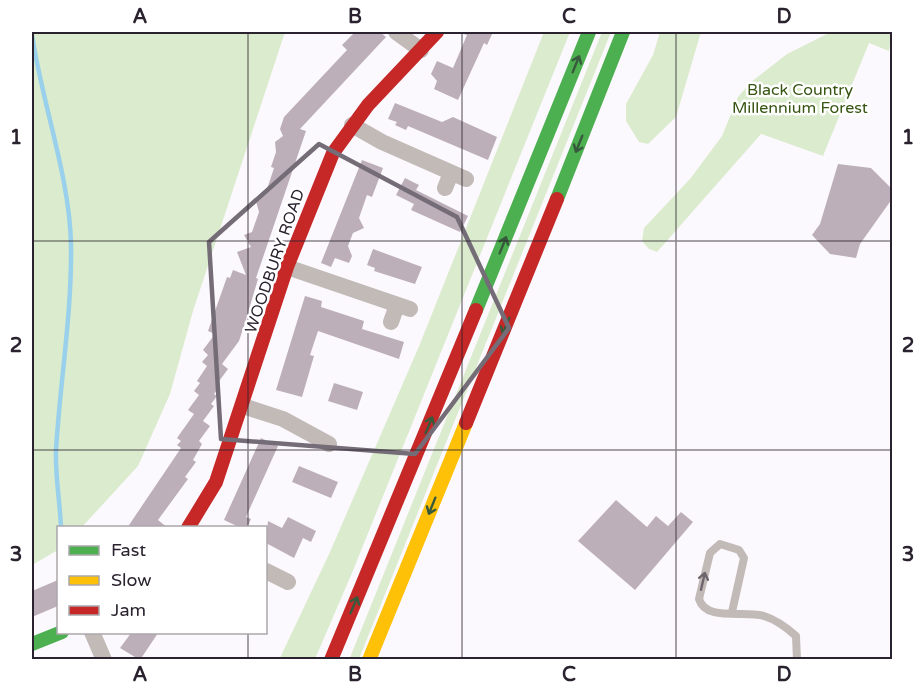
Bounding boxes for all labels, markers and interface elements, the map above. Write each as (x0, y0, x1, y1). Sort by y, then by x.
text: A (133, 5, 148, 29)
text: B (348, 5, 362, 29)
text: C (562, 5, 576, 29)
text: D (776, 5, 792, 29)
one-way arrow (571, 56, 582, 74)
park label: Black Country Millennium Forest (732, 80, 868, 118)
text: 1 (10, 126, 22, 150)
text: 1 (902, 126, 914, 150)
one-way arrow (572, 135, 583, 153)
street label: WOODBURY ROAD (241, 186, 309, 336)
one-way arrow (498, 237, 509, 255)
one-way arrow (500, 316, 511, 334)
text: 2 (10, 334, 22, 358)
text: 2 (902, 334, 914, 358)
one-way arrow (424, 417, 435, 435)
one-way arrow (426, 496, 437, 515)
legend (57, 526, 267, 634)
text: Fast (111, 539, 146, 561)
text: 3 (10, 543, 22, 567)
text: 3 (902, 543, 914, 567)
text: Slow (111, 569, 152, 591)
one-way arrow (698, 572, 709, 592)
one-way arrow (349, 597, 360, 615)
text: Jam (111, 599, 146, 621)
text: A (133, 663, 148, 687)
text: B (348, 663, 362, 687)
text: C (562, 663, 576, 687)
text: D (776, 663, 792, 687)

